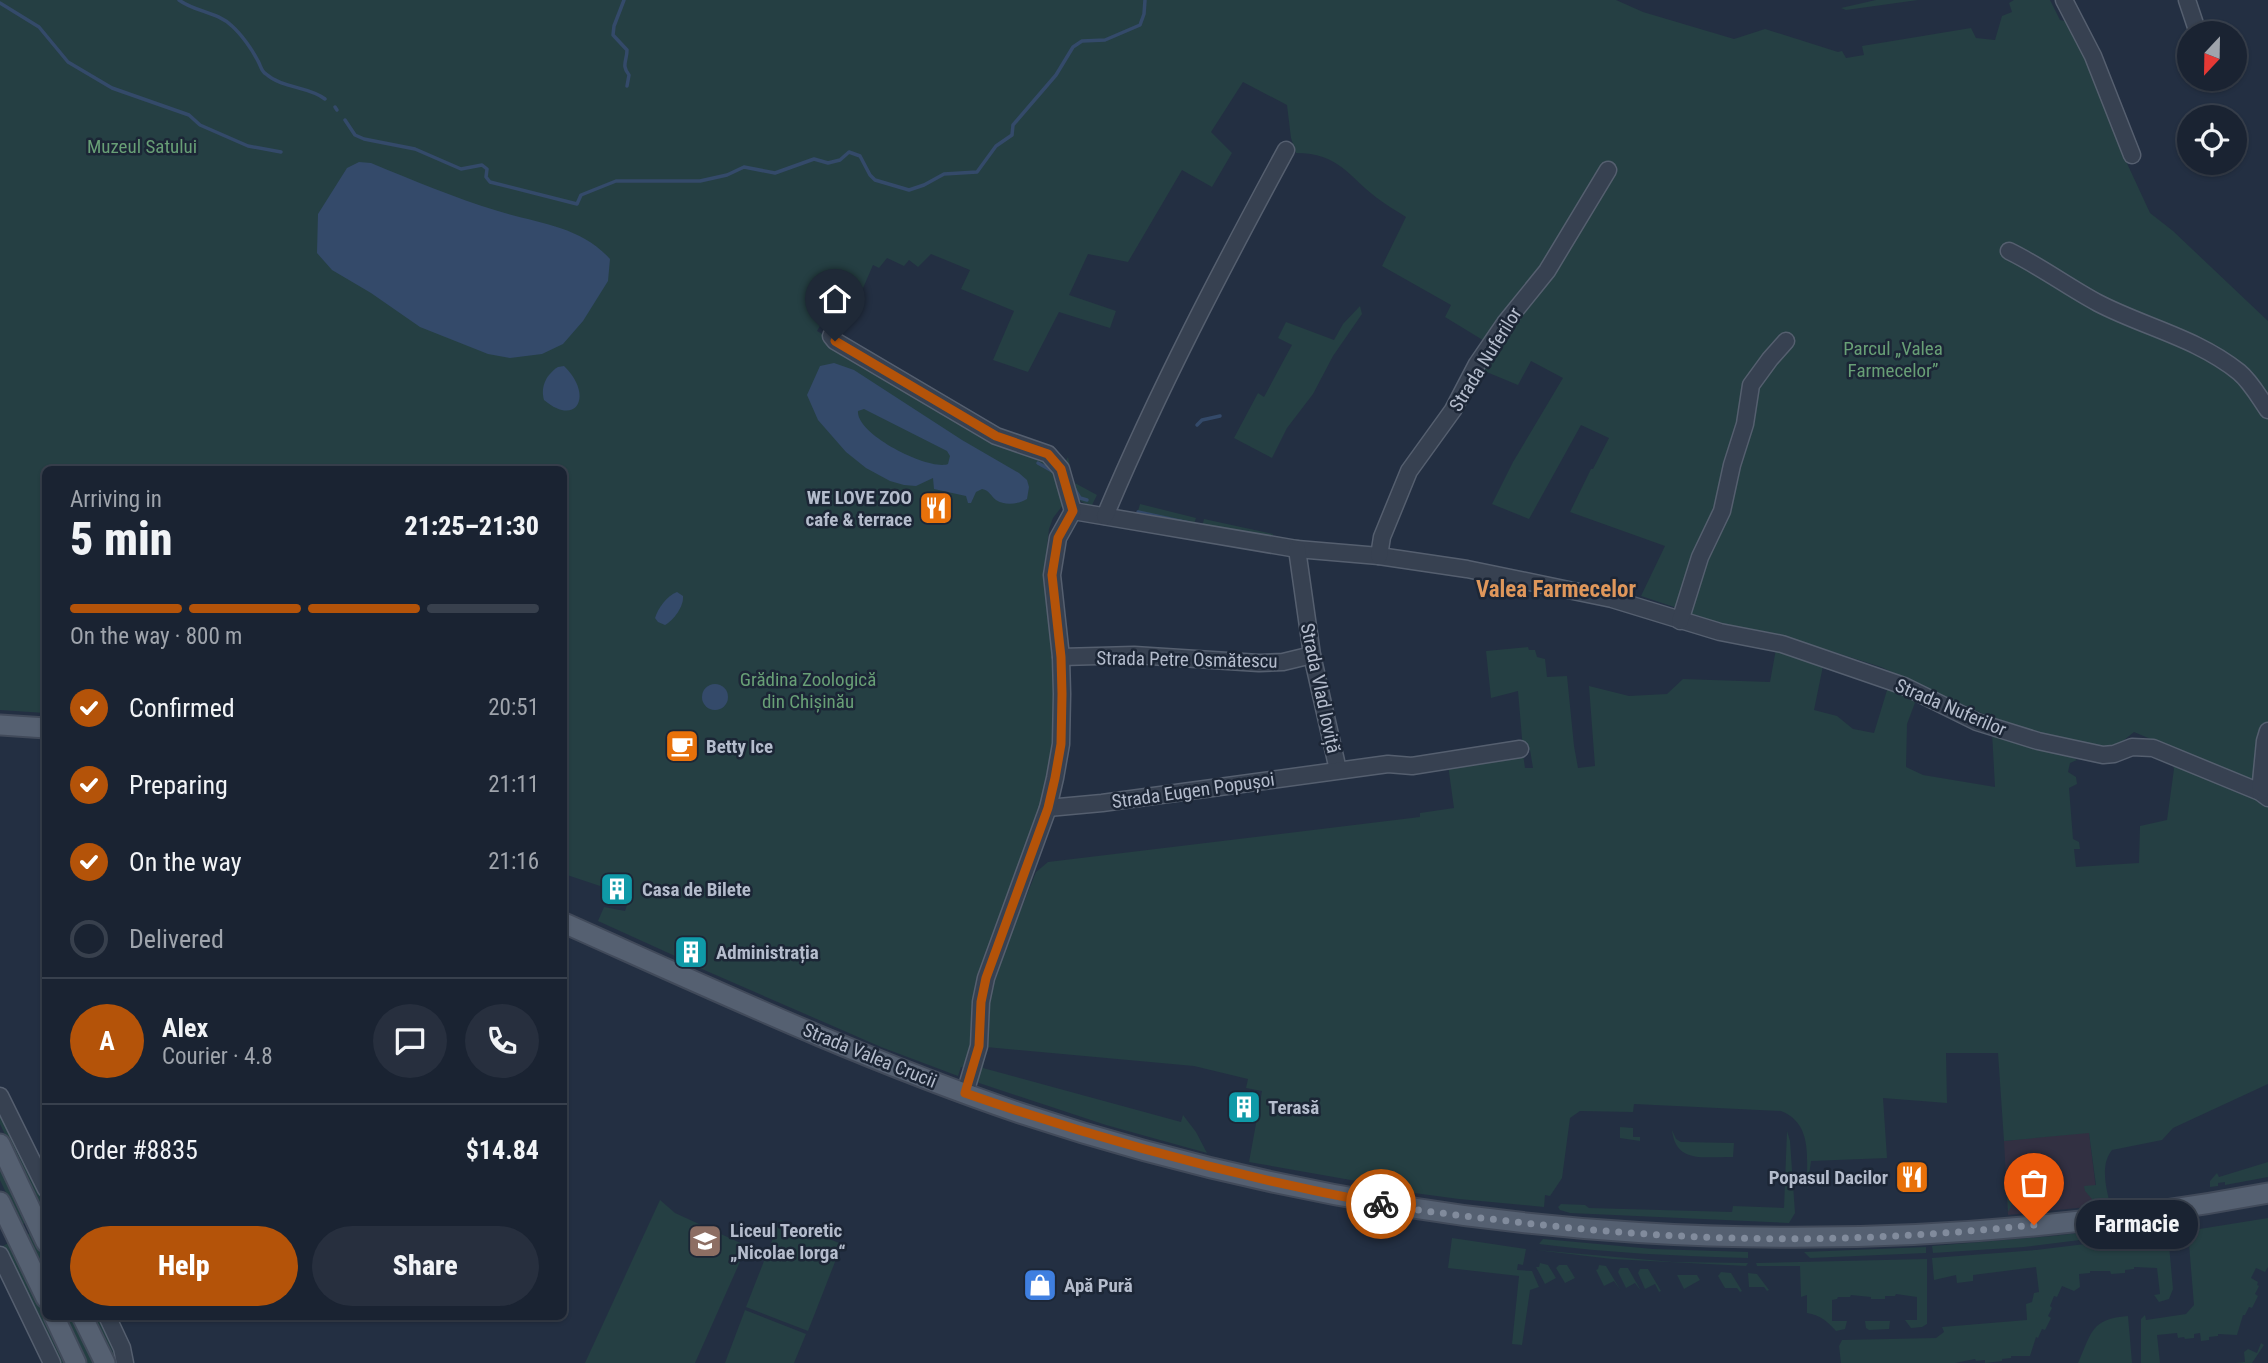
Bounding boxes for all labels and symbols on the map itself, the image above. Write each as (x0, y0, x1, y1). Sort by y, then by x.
north arrow (2177, 21, 2247, 91)
park label: Muzeul Satului (87, 135, 197, 158)
pin (805, 269, 865, 341)
street label: Strada Nuferilor (1444, 303, 1527, 416)
park label: Parcul „Valea Farmecelor” (1843, 337, 1943, 382)
place label: WE LOVE ZOO cafe & terrace (805, 486, 912, 531)
restaurant icon: WE LOVE ZOO cafe & terrace (917, 489, 955, 527)
district label: Valea Farmecelor (1476, 576, 1636, 603)
street label: Strada Vlad Ioviță (1296, 621, 1345, 755)
street label: Strada Petre Osmătescu (1096, 646, 1278, 673)
park label: Grădina Zoologică din Chișinău (740, 668, 876, 713)
street label: Strada Nuferilor (1892, 674, 2010, 741)
cafe icon: Betty Ice (663, 727, 701, 765)
place label: Betty Ice (706, 735, 773, 758)
street label: Strada Eugen Popușoi (1110, 768, 1276, 813)
building icon: Casa de Bilete (598, 870, 636, 908)
place label: Casa de Bilete (642, 878, 751, 901)
building icon: Administrația (672, 933, 710, 971)
place label: Administrația (716, 941, 819, 964)
street label: Strada Valea Crucii (800, 1018, 940, 1093)
building icon: Terasă (1225, 1088, 1263, 1126)
place label: Terasă (1268, 1096, 1319, 1119)
pin (2004, 1153, 2064, 1225)
restaurant icon: Popasul Dacilor (1893, 1158, 1931, 1196)
place label: Popasul Dacilor (1769, 1166, 1888, 1189)
courier (1346, 1169, 1416, 1239)
callout: Farmacie (2076, 1200, 2198, 1250)
place label: Liceul Teoretic „Nicolae Iorga“ (730, 1219, 846, 1264)
school or university icon: Liceul Teoretic „Nicolae Iorga“ (686, 1222, 724, 1260)
shop icon: Apă Pură (1021, 1266, 1059, 1304)
place label: Apă Pură (1064, 1274, 1133, 1297)

